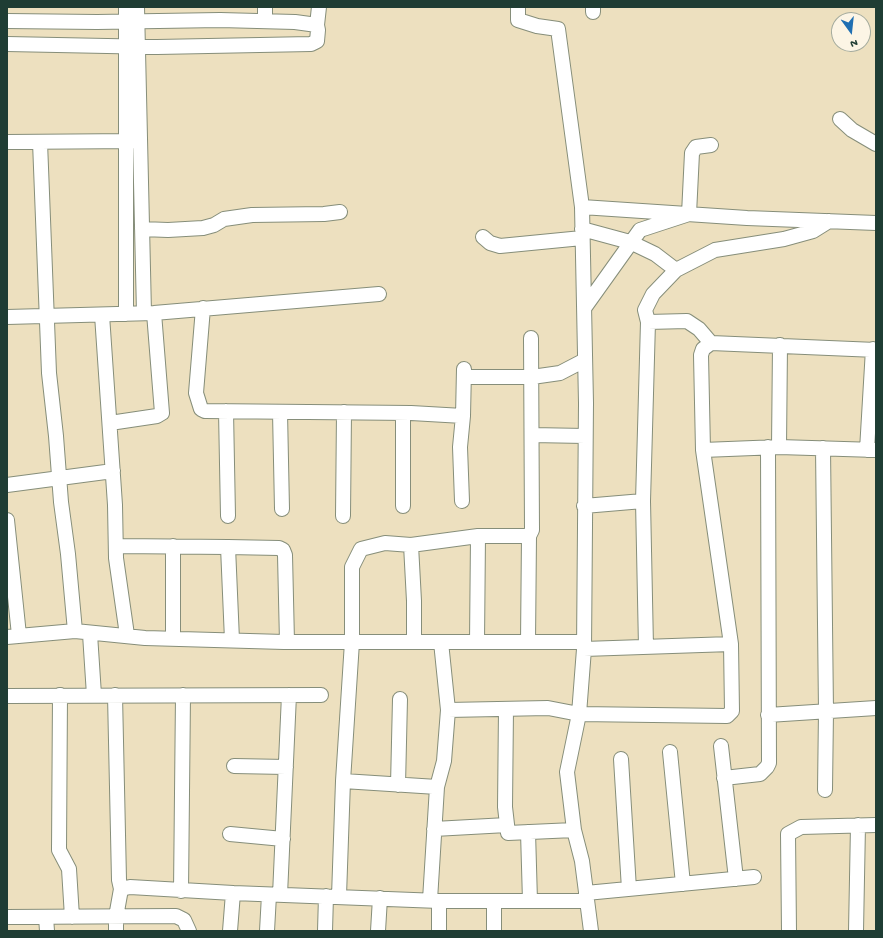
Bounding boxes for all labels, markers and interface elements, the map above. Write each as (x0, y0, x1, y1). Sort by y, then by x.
north arrow (831, 12, 871, 52)
text: N (849, 36, 859, 49)

